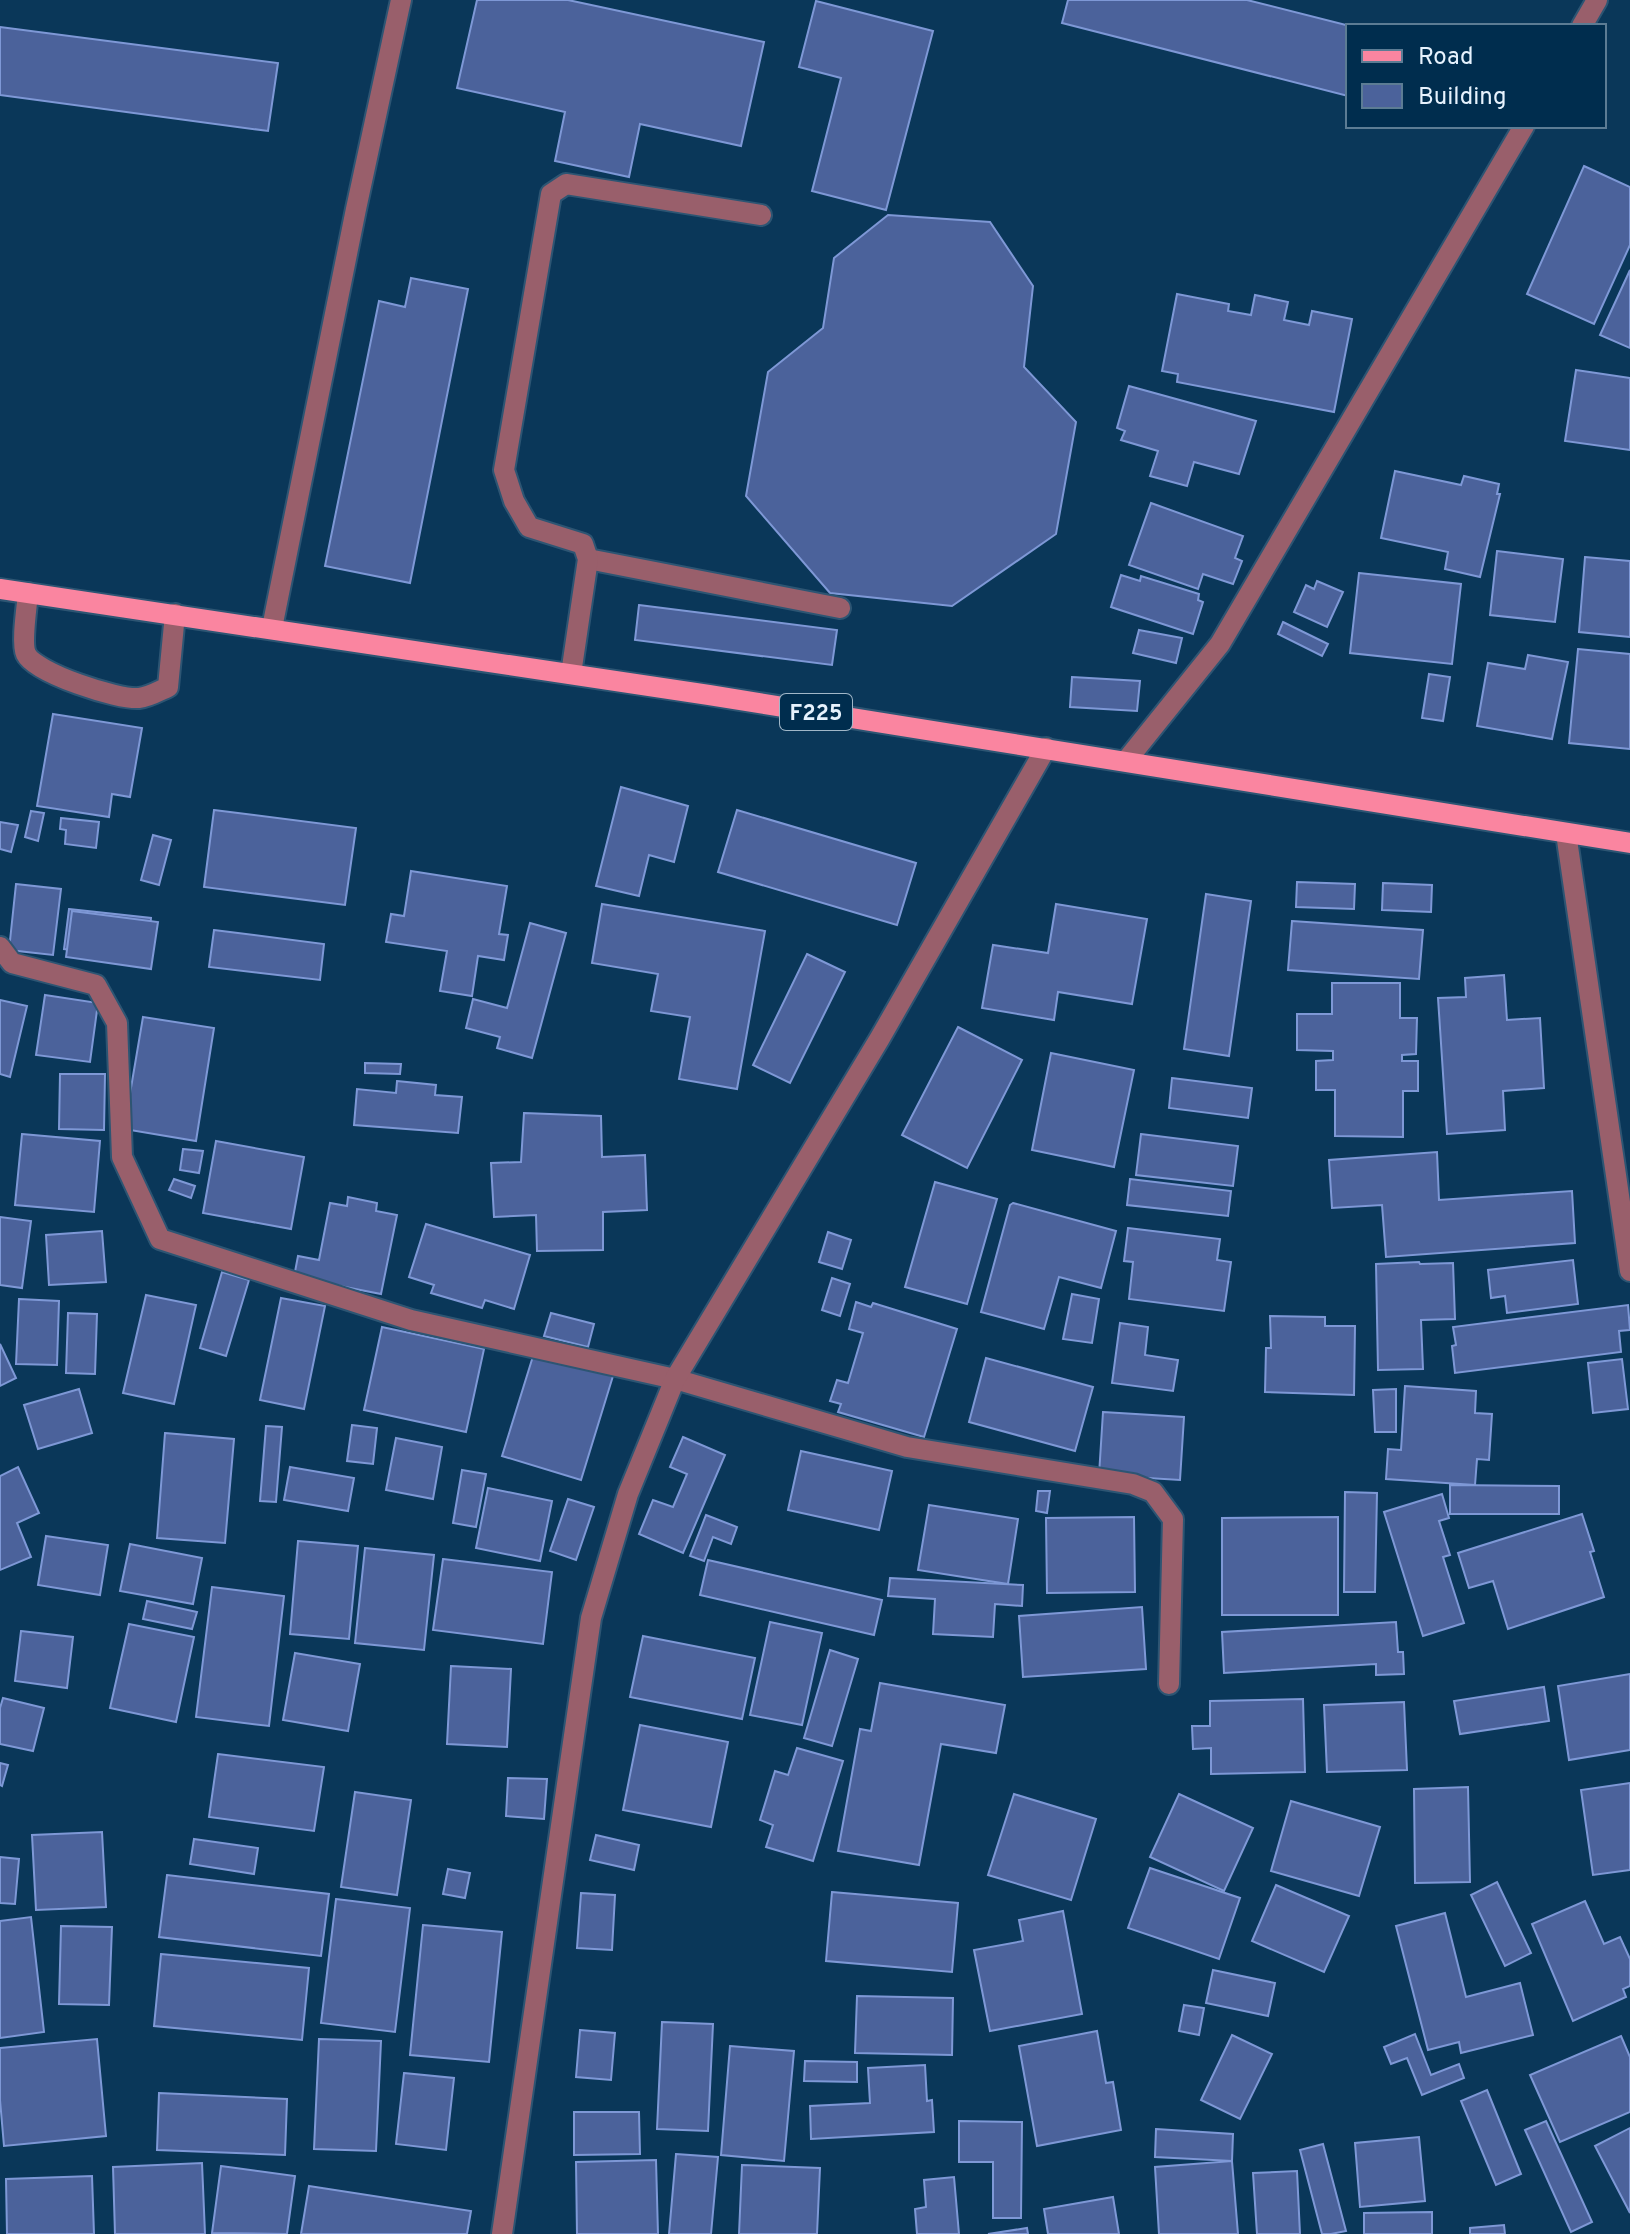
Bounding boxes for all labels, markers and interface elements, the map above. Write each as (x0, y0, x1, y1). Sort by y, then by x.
legend (1346, 24, 1606, 128)
text: Road (1418, 43, 1474, 73)
text: Building (1418, 83, 1507, 113)
road number: F225 (780, 694, 852, 730)

